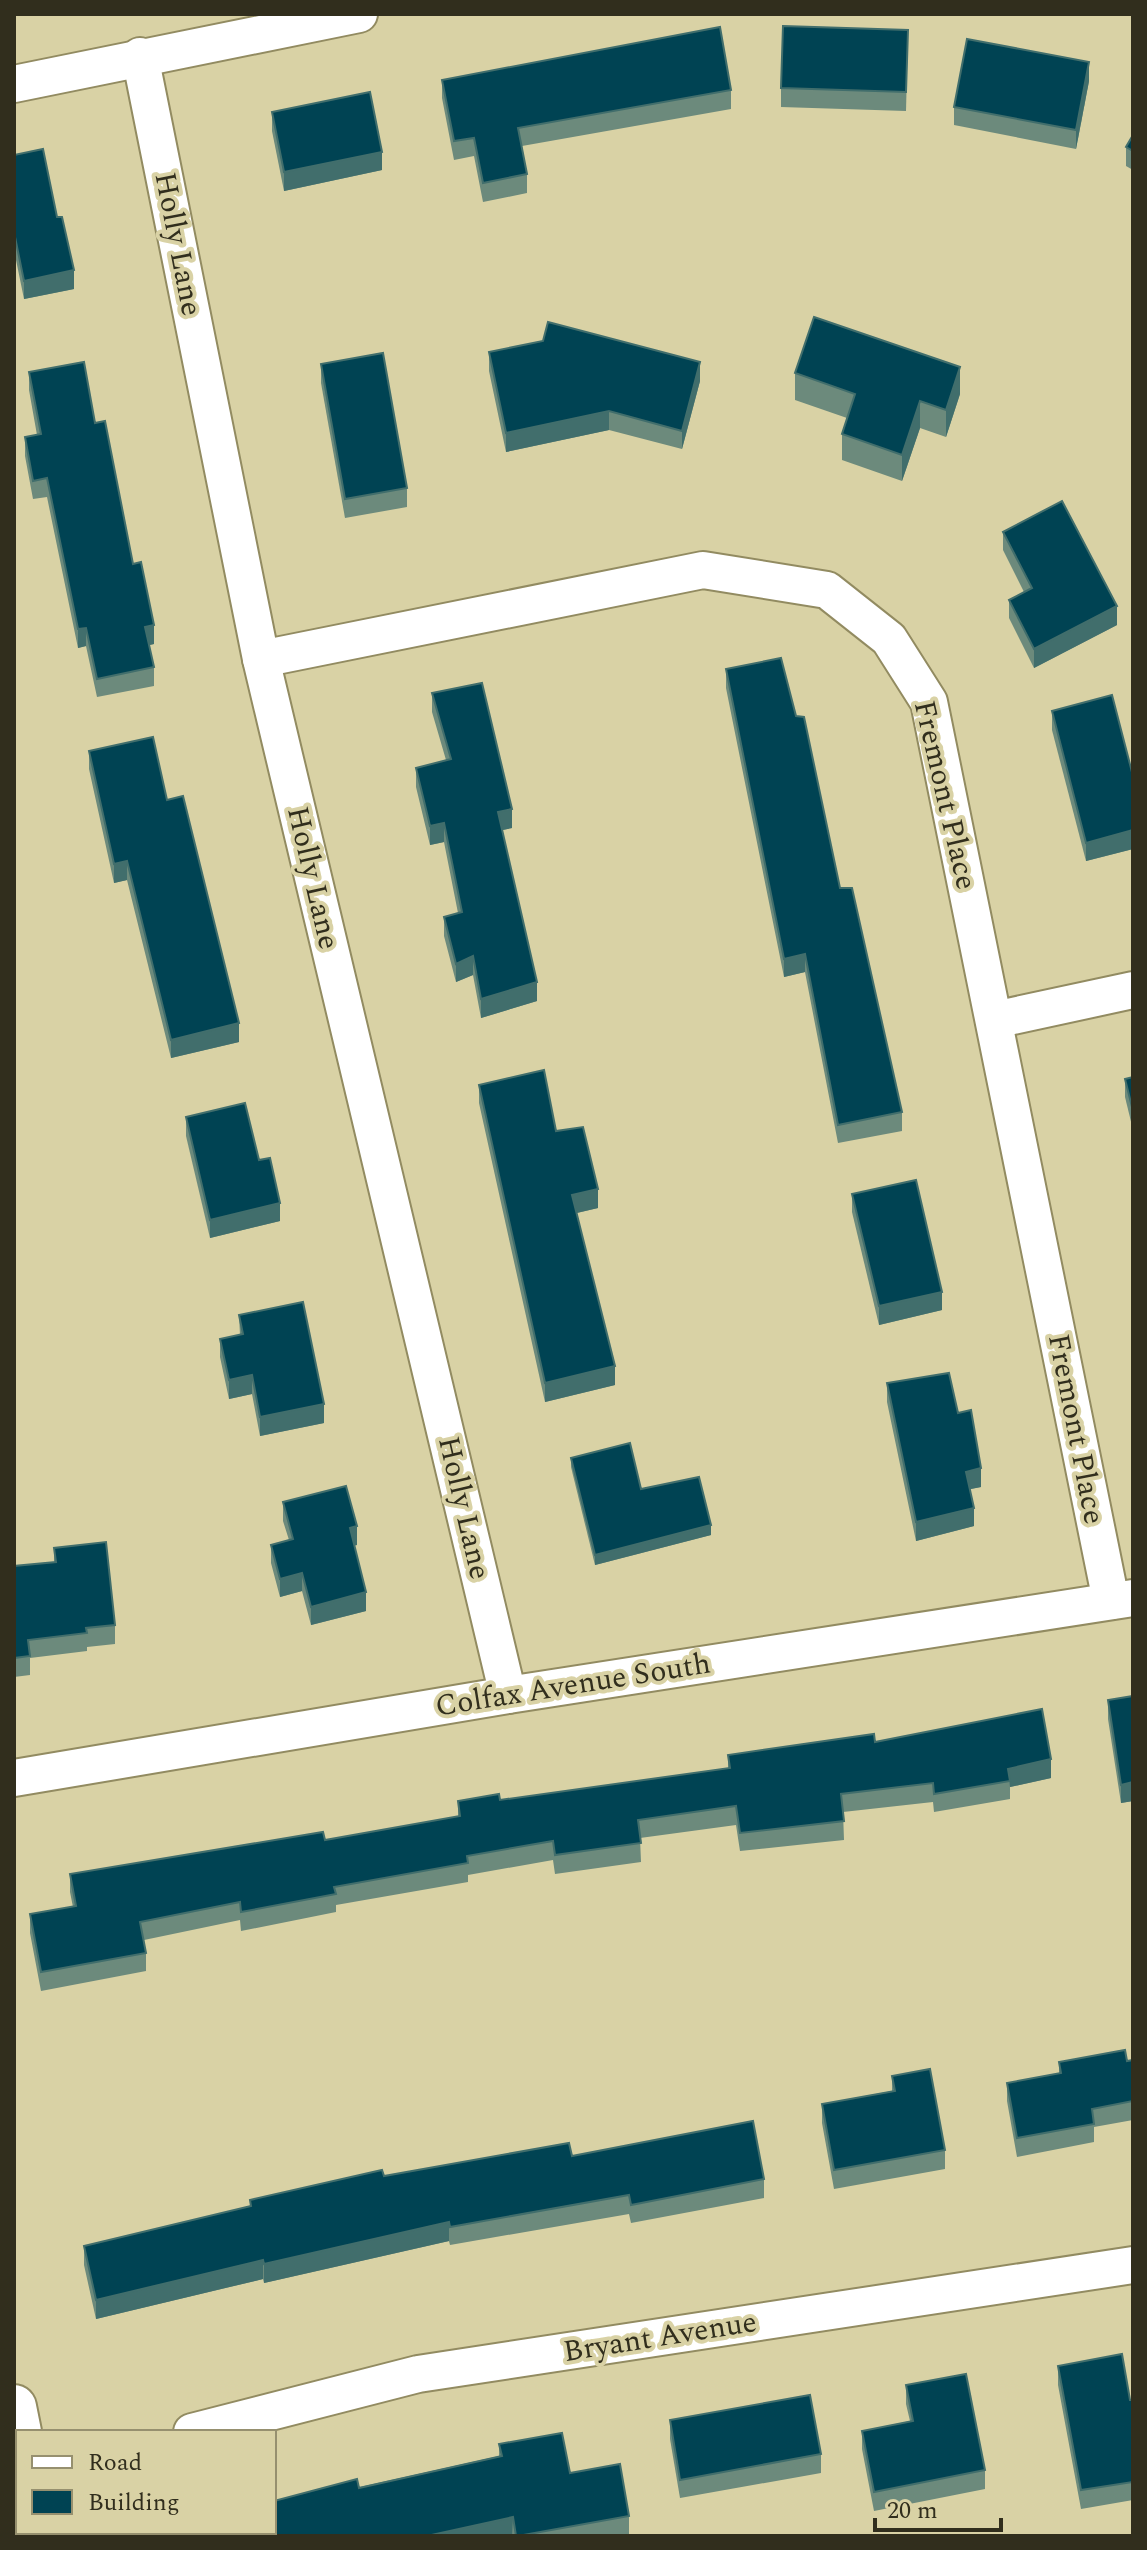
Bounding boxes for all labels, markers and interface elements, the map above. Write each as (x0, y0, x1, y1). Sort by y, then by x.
street label: Holly Lane (142, 168, 214, 320)
street label: Fremont Place (901, 696, 989, 894)
street label: Holly Lane (274, 802, 352, 954)
street label: Fremont Place (1035, 1330, 1117, 1528)
street label: Holly Lane (425, 1432, 503, 1584)
street label: Colfax Avenue South (432, 1641, 714, 1729)
street label: Bryant Avenue (560, 2299, 760, 2375)
legend (16, 2430, 276, 2534)
text: Road (88, 2445, 142, 2481)
scale bar (875, 2482, 1001, 2532)
text: Building (88, 2485, 180, 2521)
text: 20 m (887, 2493, 938, 2529)

